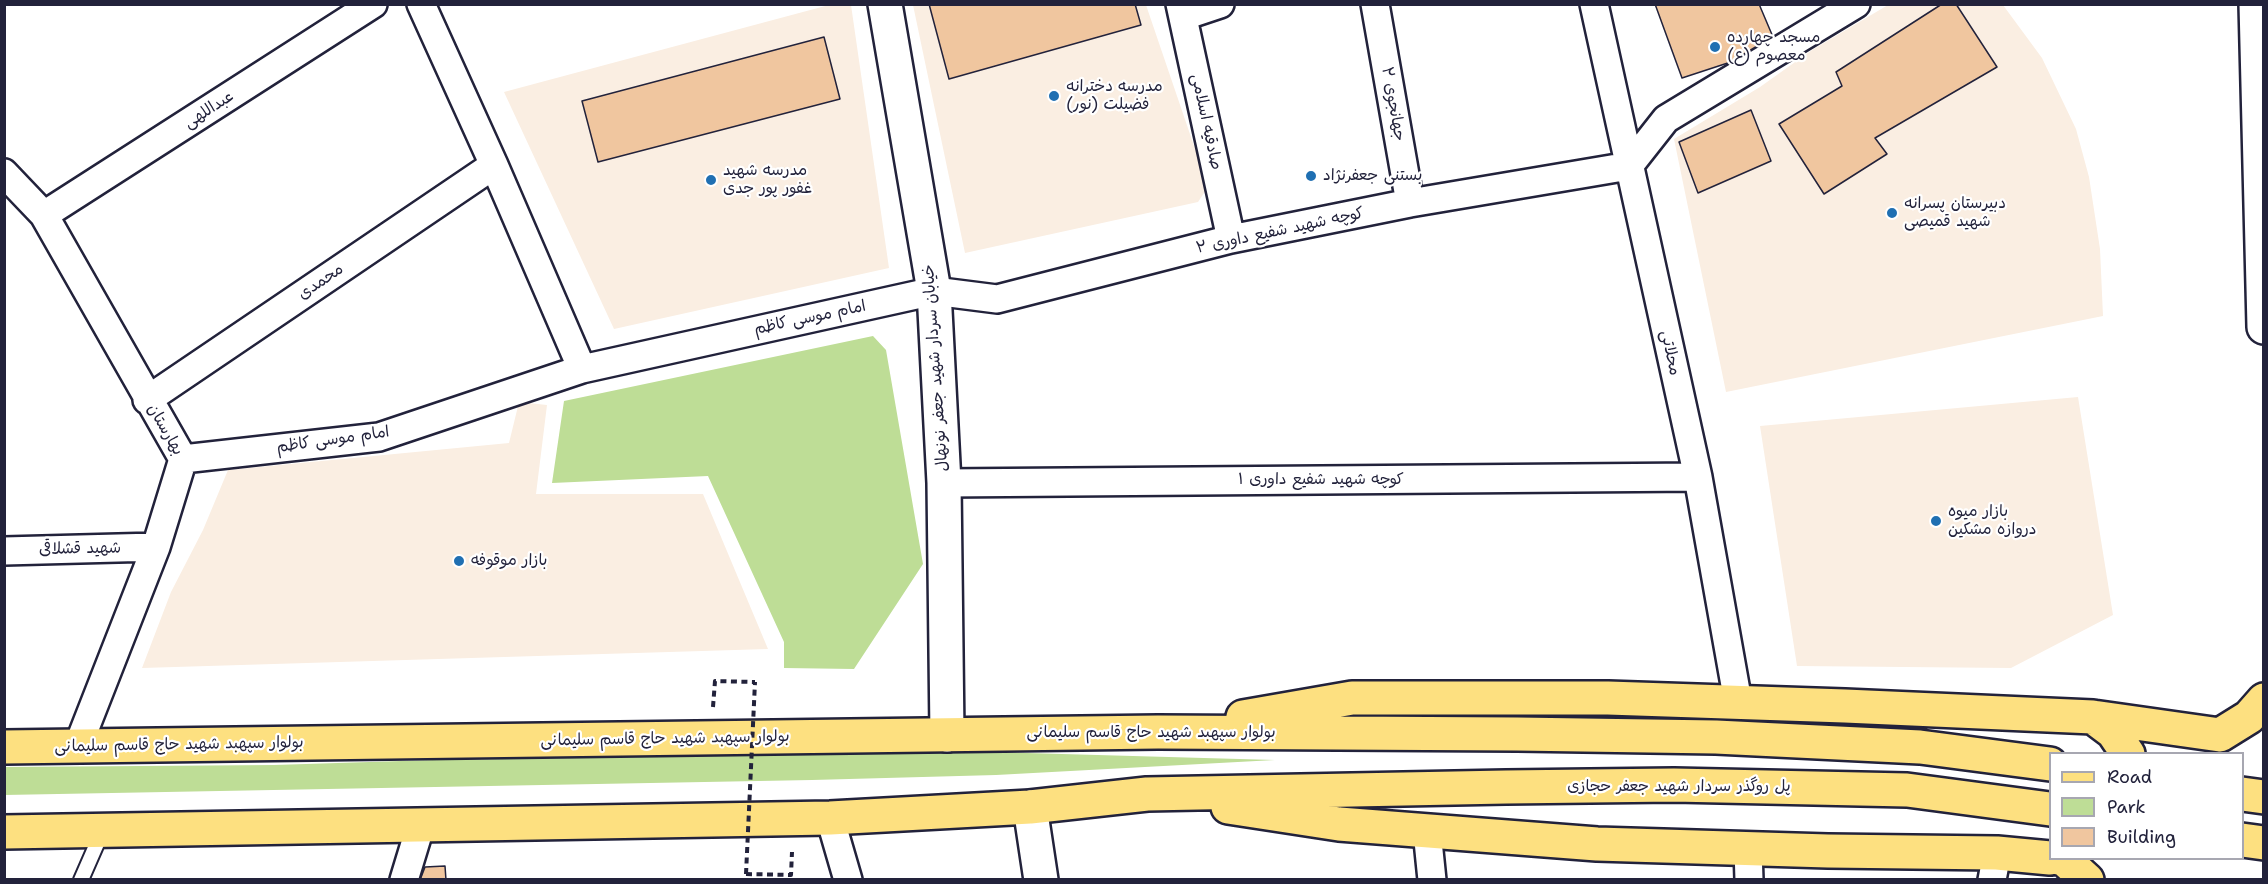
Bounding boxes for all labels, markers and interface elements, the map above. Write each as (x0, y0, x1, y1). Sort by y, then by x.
place label: مسجد چهارده معصوم (ع) (1727, 28, 1820, 66)
marker: مسجد چهارده معصوم (ع) (1708, 40, 1722, 54)
street label: جهانجوی ۲ (1377, 65, 1409, 143)
street label: صادقیه اسلامی (1186, 72, 1226, 172)
place label: مدرسه دخترانه فضیلت (نور) (1066, 77, 1163, 115)
street label: عبداللهی (181, 87, 237, 133)
marker: مدرسه دخترانه فضیلت (نور) (1047, 89, 1061, 103)
place label: مدرسه شهید غفور پور جدی (723, 161, 812, 199)
place label: بستنی جعفرنژاد (1323, 166, 1422, 186)
marker: بستنی جعفرنژاد (1304, 169, 1318, 183)
marker: مدرسه شهید غفور پور جدی (704, 173, 718, 187)
place label: دبیرستان پسرانه شهید قمیصی (1904, 194, 2006, 232)
street label: کوچه شهید شفیع داوری ۲ (1194, 204, 1366, 258)
marker: دبیرستان پسرانه شهید قمیصی (1885, 206, 1899, 220)
street label: محمدی (295, 260, 347, 304)
street label: خیابان سردار شهید جعفر نونهال (919, 264, 953, 472)
street label: امام موسی کاظم (752, 297, 868, 339)
street label: محلاتی (1656, 329, 1684, 377)
street label: بهارستان (143, 401, 187, 459)
street label: امام موسی کاظم (275, 423, 391, 457)
street label: کوچه شهید شفیع داوری ۱ (1238, 470, 1404, 490)
place label: بازار میوه دروازه مشکین (1948, 502, 2037, 540)
marker: بازار میوه دروازه مشکین (1929, 514, 1943, 528)
street label: شهید قشلاقی (39, 539, 121, 559)
place label: بازار موقوفه (471, 551, 547, 571)
marker: بازار موقوفه (452, 554, 466, 568)
street label: بولوار سپهبد شهید حاج قاسم سلیمانی (1026, 723, 1276, 743)
street label: بولوار سپهبد شهید حاج قاسم سلیمانی (540, 727, 790, 751)
street label: بولوار سپهبد شهید حاج قاسم سلیمانی (54, 733, 304, 757)
legend (2049, 752, 2244, 860)
text: Road (2107, 765, 2152, 789)
street label: پل روگذر سردار شهید جعفر حجازی (1567, 777, 1791, 797)
text: Park (2107, 795, 2146, 819)
text: Building (2107, 825, 2176, 849)

